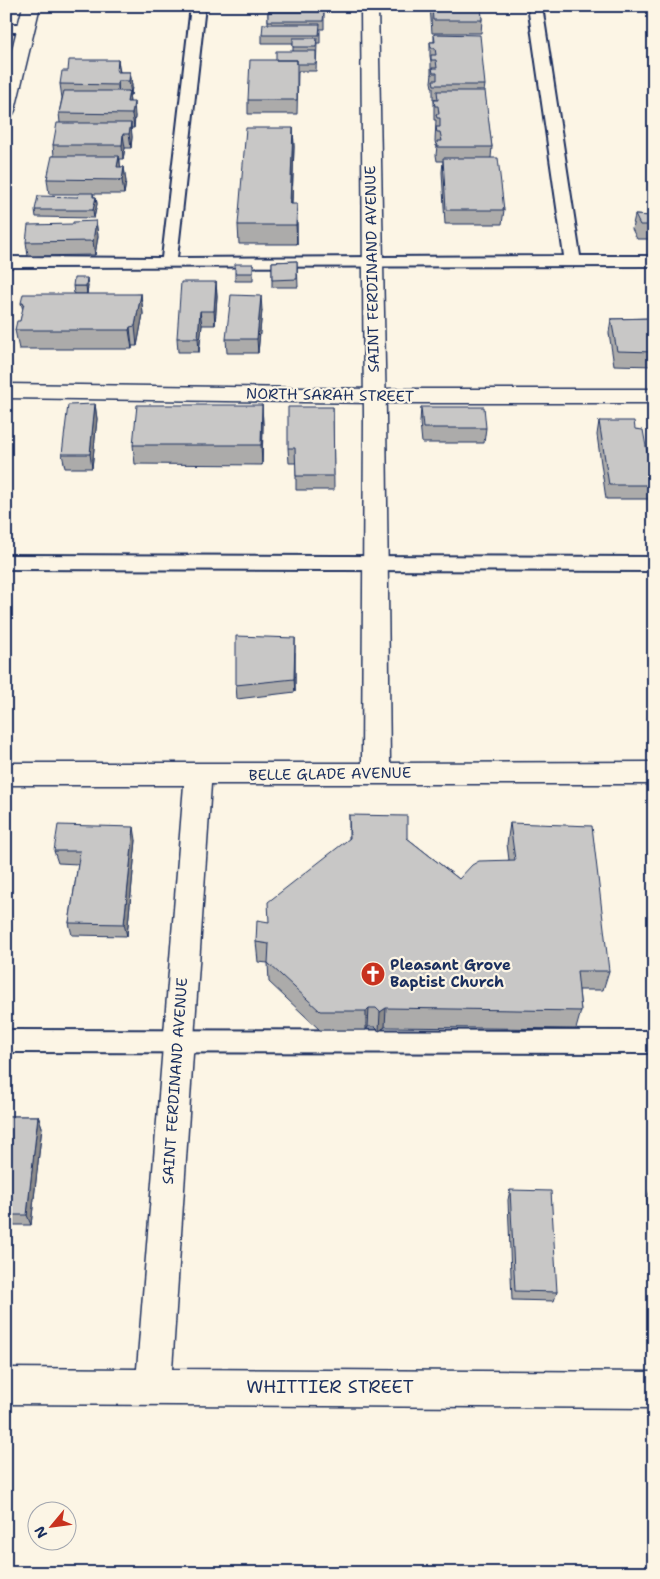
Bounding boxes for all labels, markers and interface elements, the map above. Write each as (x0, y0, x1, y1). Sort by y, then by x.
street label: SAINT FERDINAND AVENUE (360, 165, 384, 373)
street label: NORTH SARAH STREET (246, 384, 414, 406)
street label: BELLE GLADE AVENUE (249, 763, 411, 785)
place label: Pleasant Grove Baptist Church (390, 955, 511, 992)
church icon: Pleasant Grove Baptist Church (360, 961, 386, 987)
street label: SAINT FERDINAND AVENUE (158, 977, 192, 1185)
street label: WHITTIER STREET (246, 1375, 414, 1399)
north arrow (28, 1502, 78, 1552)
text: N (30, 1523, 51, 1542)

